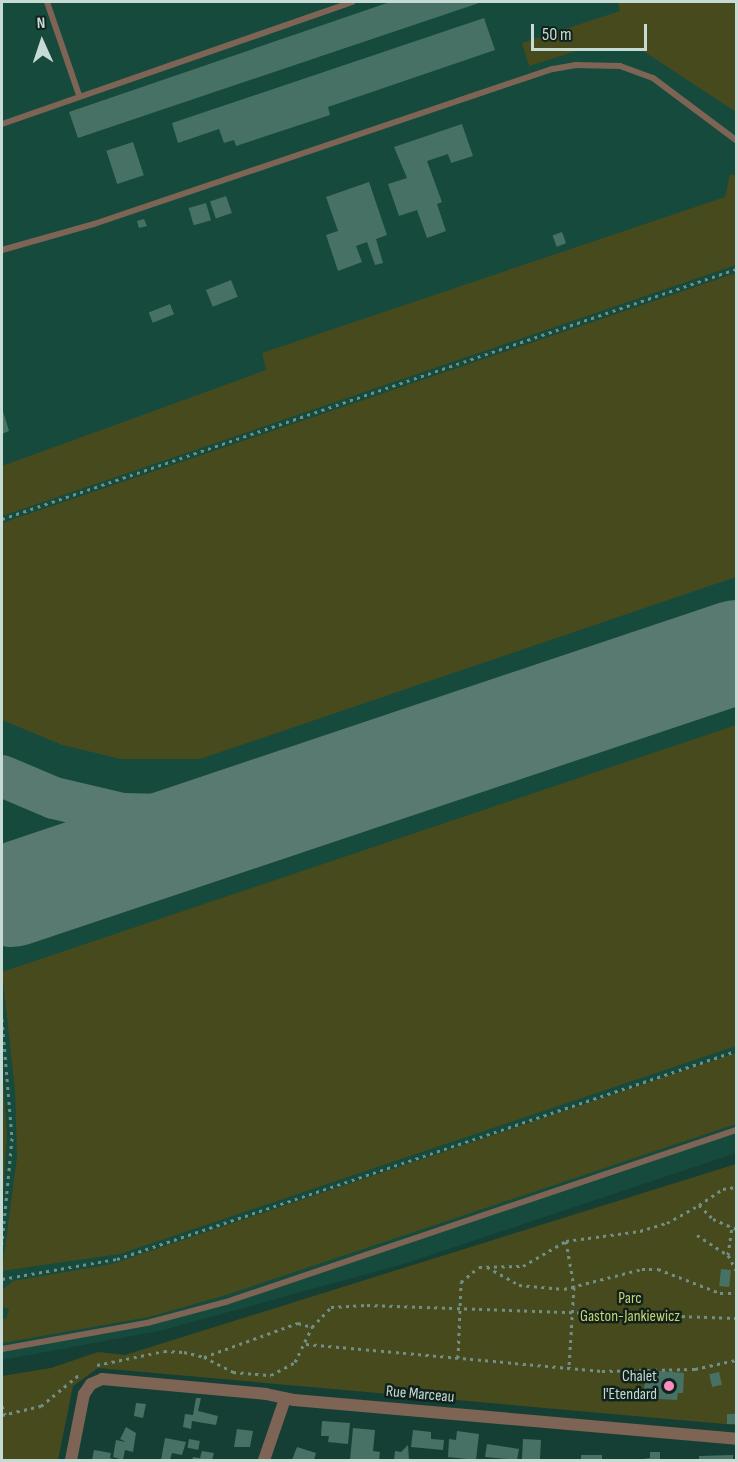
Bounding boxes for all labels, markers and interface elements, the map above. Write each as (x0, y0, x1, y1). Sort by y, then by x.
north arrow (12, 12, 72, 72)
scale bar (534, 12, 650, 50)
text: N (36, 14, 46, 33)
text: 50 m (542, 24, 572, 45)
park label: Parc Gaston-Jankiewicz (580, 1289, 680, 1327)
place label: Chalet l'Etendard (603, 1367, 657, 1405)
marker: Chalet l'Etendard (662, 1379, 676, 1393)
street label: Rue Marceau (385, 1382, 455, 1408)

